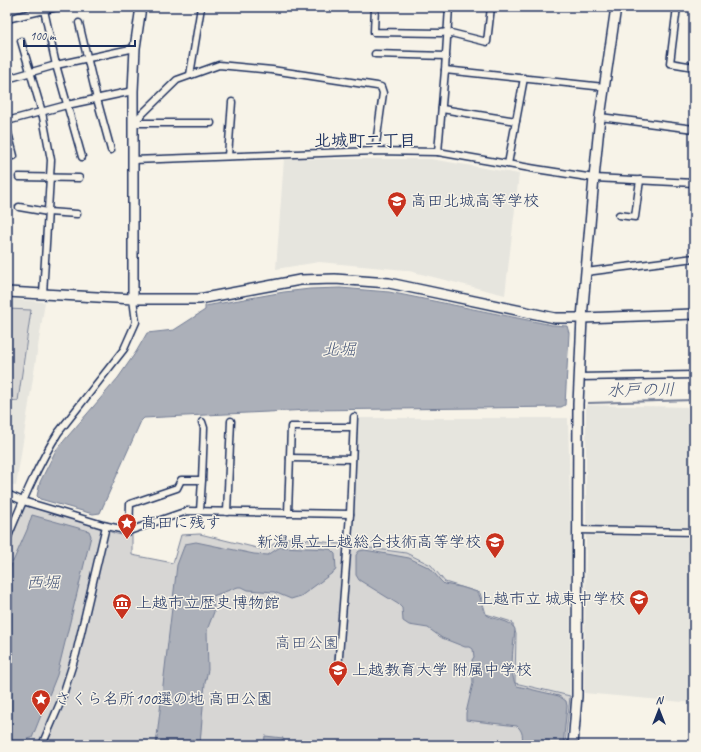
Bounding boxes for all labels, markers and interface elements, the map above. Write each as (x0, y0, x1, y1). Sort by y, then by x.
scale bar (24, 22, 135, 48)
text: 100 m (30, 28, 57, 44)
district label: 北城町二丁目 (314, 130, 416, 151)
school or university icon: 高田北城高等学校 (386, 190, 408, 218)
place label: 高田北城高等学校 (411, 191, 539, 211)
water label: 北堀 (322, 339, 357, 360)
water label: 水戸の川 (607, 379, 675, 401)
place icon: 髙田に残す (116, 512, 138, 540)
place label: 髙田に残す (141, 513, 221, 533)
school or university icon: 新潟県立上越総合技術高等学校 (484, 531, 506, 559)
place label: 新潟県立上越総合技術高等学校 (257, 532, 481, 552)
water label: 西堀 (26, 572, 61, 593)
school or university icon: 上越市立 城東中学校 (628, 588, 650, 616)
place label: 上越市立 城東中学校 (477, 589, 625, 609)
museum icon: 上越市立歴史博物館 (111, 592, 133, 620)
place label: 上越市立歴史博物館 (136, 593, 280, 613)
park label: 高田公園 (275, 633, 339, 653)
school or university icon: 上越教育大学 附属中学校 (327, 659, 349, 687)
place label: 上越教育大学 附属中学校 (352, 660, 532, 680)
place icon: さくら名所100選の地 高田公園 (30, 688, 52, 716)
place label: さくら名所100選の地 高田公園 (55, 689, 272, 709)
north arrow (639, 690, 679, 730)
text: N (656, 693, 665, 707)

